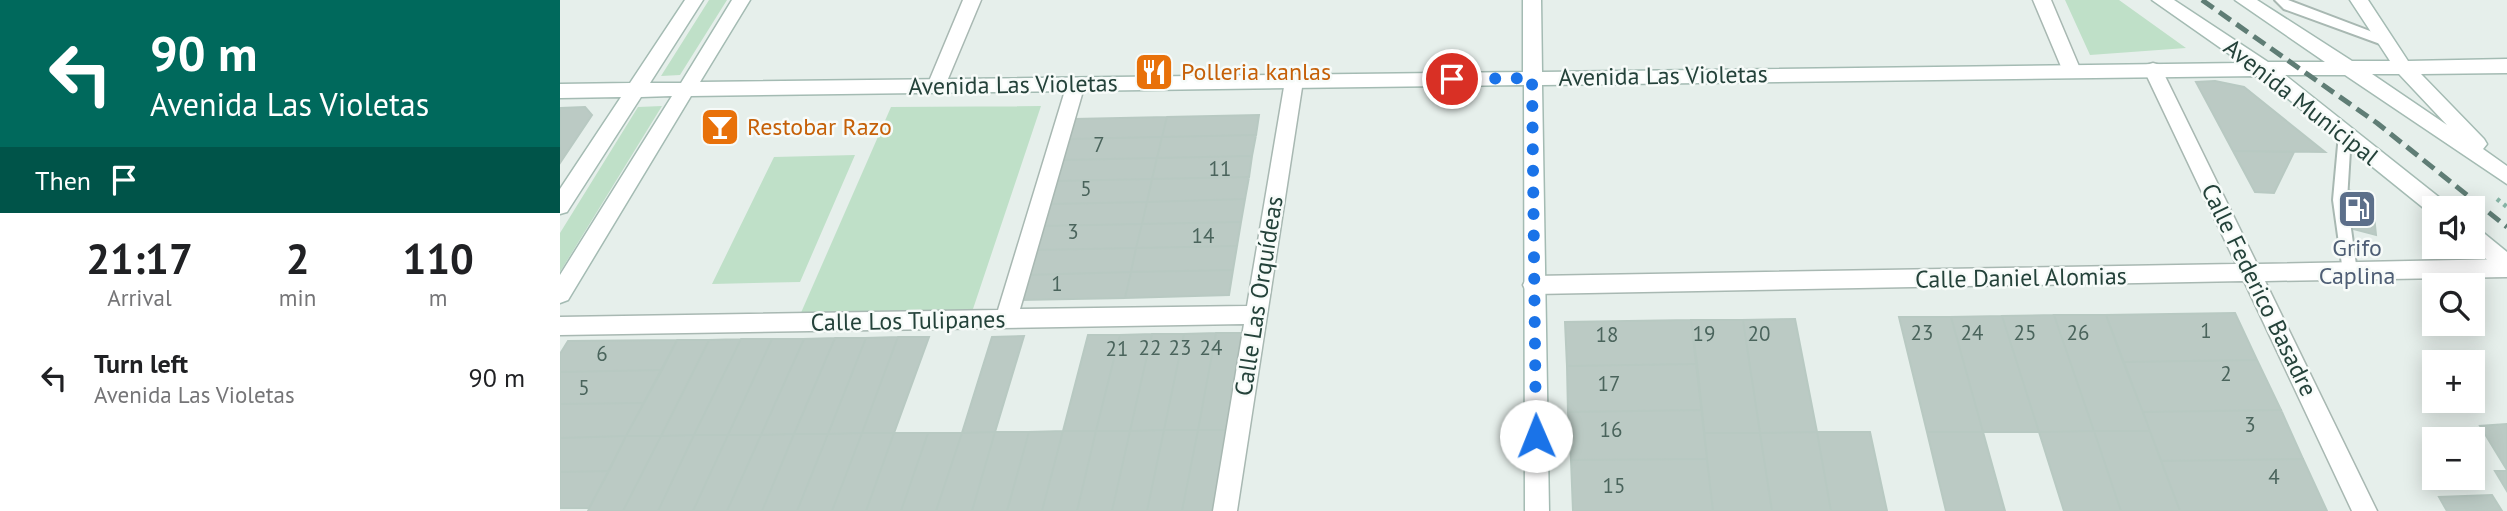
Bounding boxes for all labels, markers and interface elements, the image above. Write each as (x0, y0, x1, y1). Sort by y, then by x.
text: 90 m (150, 21, 257, 85)
icon: left (35, 28, 126, 119)
street label: Avenida Municipal (2218, 31, 2385, 172)
pin (1422, 49, 1482, 109)
restaurant icon: Polleria kanlas (1133, 51, 1175, 93)
place label: Polleria kanlas (1181, 56, 1331, 87)
street label: Avenida Las Violetas (1558, 58, 1768, 93)
icon: arrive (1433, 60, 1471, 98)
street label: Avenida Las Violetas (908, 67, 1118, 102)
text: Avenida Las Violetas (150, 83, 429, 125)
bar icon: Restobar Razo (699, 106, 741, 148)
place label: Restobar Razo (747, 111, 892, 142)
house number: 7 (1093, 131, 1105, 158)
house number: 11 (1209, 155, 1231, 182)
icon: arrive (105, 161, 143, 199)
text: Then (35, 164, 91, 197)
house number: 5 (1080, 175, 1092, 202)
street label: Calle Federico Basadre (2194, 178, 2324, 401)
fuel station icon: Grifo Caplina (2336, 188, 2378, 230)
street label: Calle Las Orquídeas (1227, 194, 1290, 398)
map controls (2422, 196, 2485, 490)
button: sound (2422, 196, 2485, 259)
house number: 3 (1067, 218, 1079, 245)
house number: 14 (1192, 222, 1214, 249)
text: 21:17 (86, 231, 193, 286)
text: 2 (286, 231, 309, 286)
text: 110 (402, 231, 474, 286)
place label: Grifo Caplina (2319, 232, 2395, 291)
street label: Calle Daniel Alomias (1915, 260, 2127, 295)
house number: 1 (1051, 270, 1063, 297)
button: search (2422, 273, 2485, 336)
text: Arrival (107, 283, 172, 312)
text: min (279, 283, 316, 312)
text: m (429, 283, 447, 312)
street label: Calle Los Tulipanes (810, 303, 1006, 338)
house number: 1 (2200, 317, 2212, 344)
house number: 23 (1911, 319, 1933, 346)
house number: 24 (1961, 319, 1983, 346)
house number: 25 (2014, 319, 2036, 346)
house number: 26 (2067, 319, 2089, 346)
house number: 19 (1693, 320, 1715, 347)
house number: 20 (1748, 320, 1770, 347)
house number: 18 (1596, 321, 1618, 348)
house number: 22 (1139, 334, 1161, 361)
house number: 23 (1169, 334, 1191, 361)
house number: 24 (1200, 334, 1222, 361)
house number: 21 (1106, 335, 1128, 362)
house number: 6 (596, 340, 608, 367)
text: Turn left (94, 347, 188, 380)
button: + (2422, 350, 2485, 413)
icon: left (35, 359, 73, 397)
house number: 2 (2220, 360, 2232, 387)
text: 90 m (469, 361, 525, 394)
house number: 17 (1598, 370, 1620, 397)
house number: 5 (578, 374, 590, 401)
text: Avenida Las Violetas (94, 380, 295, 409)
position arrow (1499, 399, 1573, 473)
house number: 3 (2244, 411, 2256, 438)
house number: 16 (1600, 416, 1622, 443)
button: − (2422, 427, 2485, 490)
house number: 4 (2268, 463, 2280, 490)
house number: 15 (1603, 472, 1625, 499)

